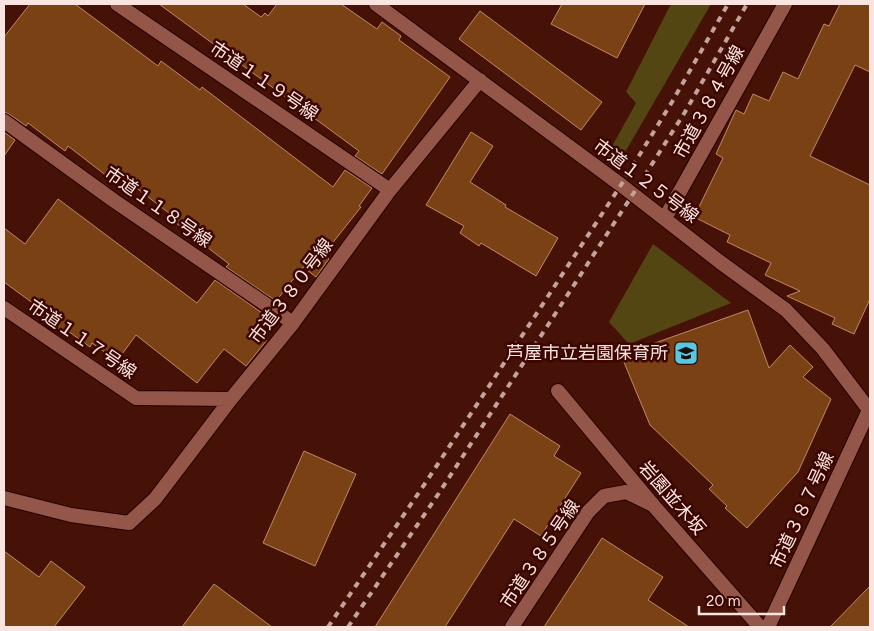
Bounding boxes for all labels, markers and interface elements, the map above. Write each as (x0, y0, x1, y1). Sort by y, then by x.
street label: 市道１１９号線 (206, 37, 322, 125)
street label: 市道３８４号線 (669, 42, 749, 162)
street label: 市道１２５号線 (589, 134, 703, 228)
street label: 市道１１８号線 (100, 162, 216, 252)
street label: 市道３８０号線 (244, 234, 338, 348)
street label: 市道１１７号線 (24, 295, 140, 383)
school or university icon: 芦屋市立岩園保育所 (673, 340, 699, 366)
place label: 芦屋市立岩園保育所 (506, 342, 668, 364)
street label: 市道３８７号線 (765, 448, 839, 572)
street label: 岩園並木坂 (634, 457, 710, 539)
street label: 市道３８５号線 (496, 496, 584, 612)
scale bar (699, 584, 784, 616)
text: 20 m (706, 592, 740, 610)

